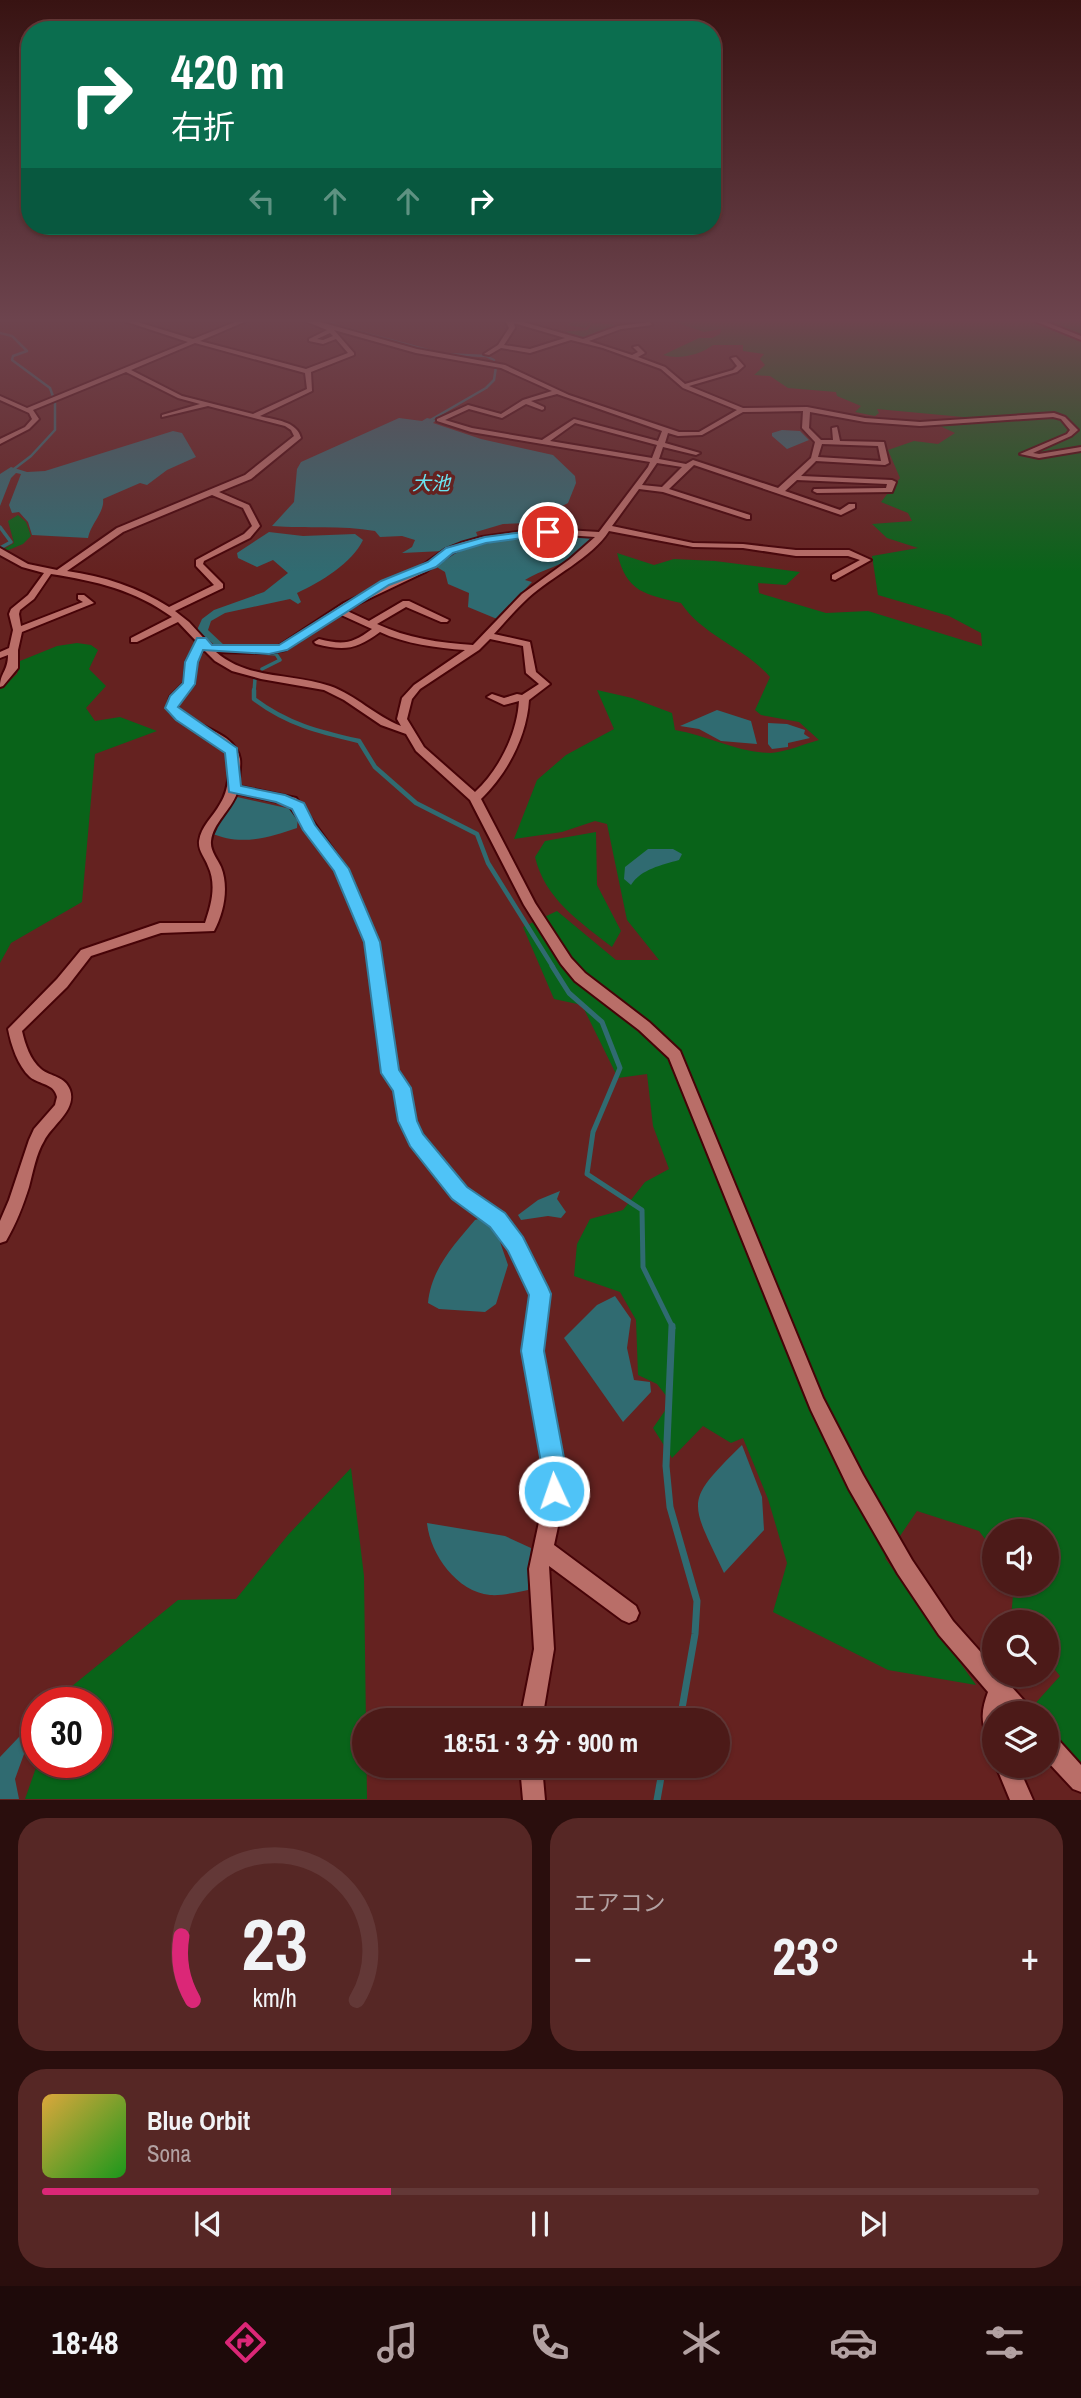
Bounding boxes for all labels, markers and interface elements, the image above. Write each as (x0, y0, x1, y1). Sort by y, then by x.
text: 420 m (171, 38, 285, 104)
icon: right (56, 49, 147, 140)
text: 右折 (171, 105, 235, 148)
icon: left (243, 182, 281, 220)
icon: ahead (316, 182, 354, 220)
icon: ahead (389, 182, 427, 220)
icon: right (462, 182, 500, 220)
water label: 大池 (412, 470, 452, 496)
pin (518, 502, 578, 562)
icon: arrive (529, 513, 567, 551)
position arrow (517, 1454, 591, 1528)
map controls (982, 1519, 1059, 1778)
button: sound (982, 1519, 1059, 1596)
button: search (982, 1610, 1059, 1687)
speed limit sign: 30 (21, 1687, 112, 1778)
button: layers (982, 1701, 1059, 1778)
text: 18:51 · 3 分 · 900 m (444, 1725, 638, 1760)
text: エアコン (574, 1887, 666, 1918)
text: 23 (242, 1896, 308, 1994)
text: 23° (772, 1921, 840, 1991)
text: − (574, 1931, 592, 1982)
text: + (1021, 1931, 1039, 1982)
text: km/h (253, 1981, 297, 2015)
text: Blue Orbit (147, 2103, 250, 2138)
text: Sona (147, 2138, 191, 2169)
icon: previous (189, 2205, 227, 2243)
icon: pause (521, 2205, 559, 2243)
icon: next (854, 2205, 892, 2243)
icon: directions (221, 2318, 270, 2367)
icon: music (373, 2318, 422, 2367)
icon: phone (525, 2318, 574, 2367)
icon: climate (677, 2318, 726, 2367)
icon: car (829, 2318, 878, 2367)
icon: filters (980, 2318, 1029, 2367)
text: 18:48 (51, 2321, 119, 2364)

